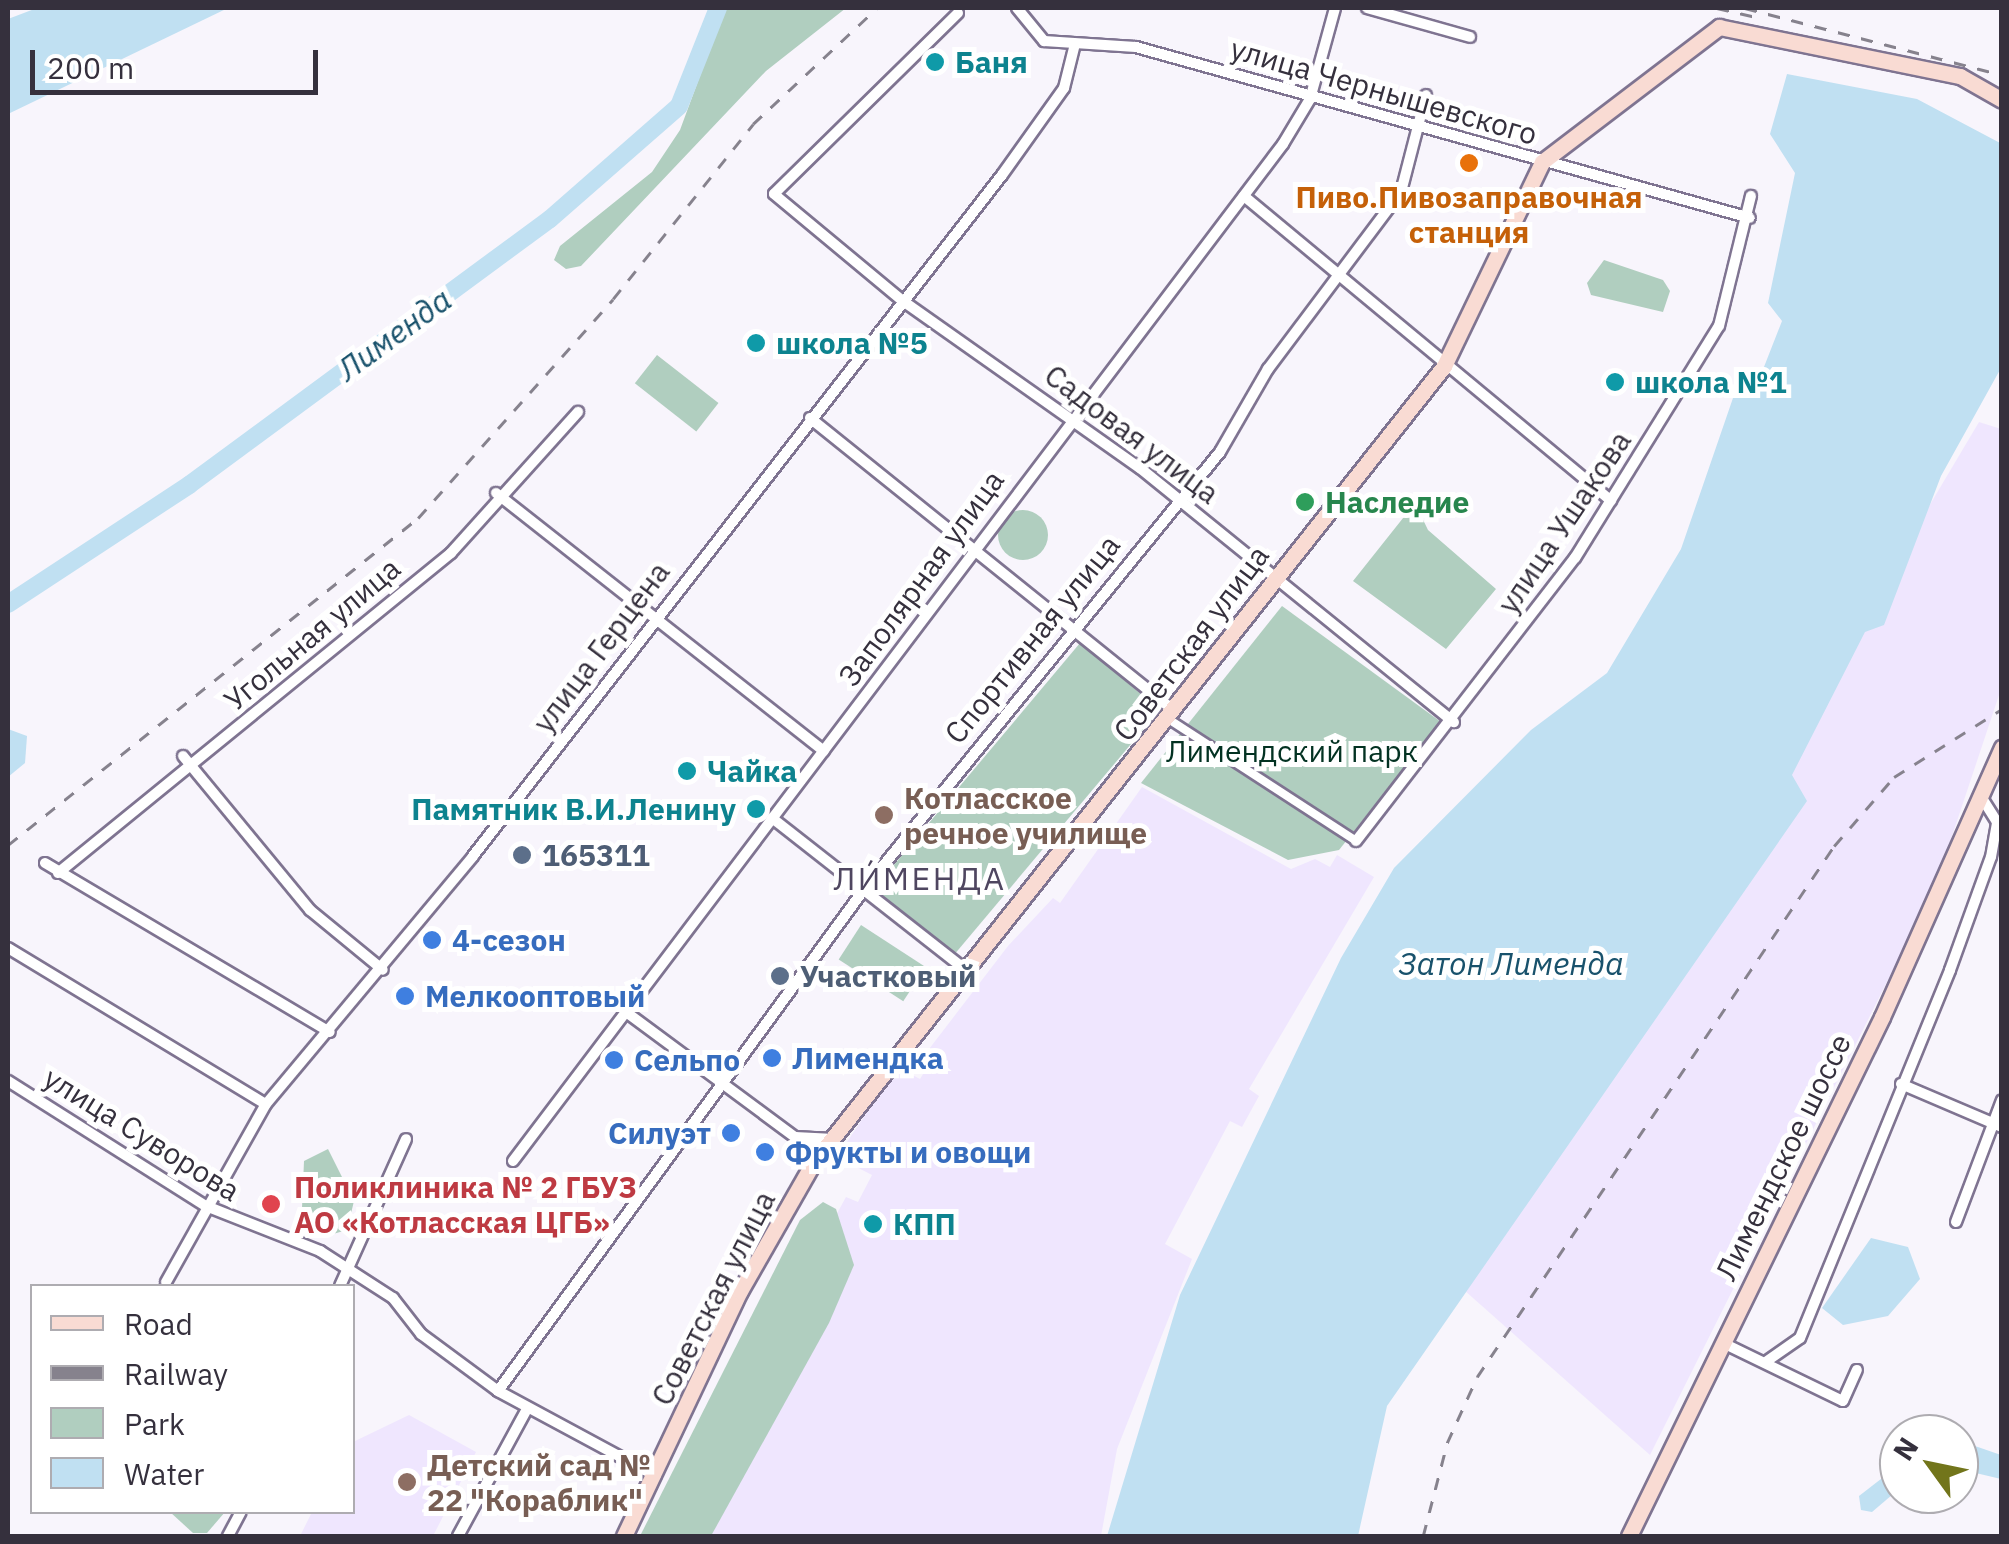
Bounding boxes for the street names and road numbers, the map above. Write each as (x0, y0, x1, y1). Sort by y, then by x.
street label: улица Чернышевского (1227, 30, 1541, 152)
street label: Садовая улица (1038, 357, 1226, 511)
street label: улица Ушакова (1490, 424, 1638, 620)
street label: Заполярная улица (831, 463, 1011, 693)
street label: Спортивная улица (937, 527, 1127, 751)
street label: Советская улица (1106, 538, 1276, 748)
street label: Угольная улица (217, 550, 407, 718)
street label: улица Герцена (525, 555, 677, 739)
street label: Лимендское шоссе (1708, 1028, 1858, 1286)
street label: улица Суворова (37, 1059, 247, 1209)
street label: Советская улица (643, 1185, 783, 1411)

